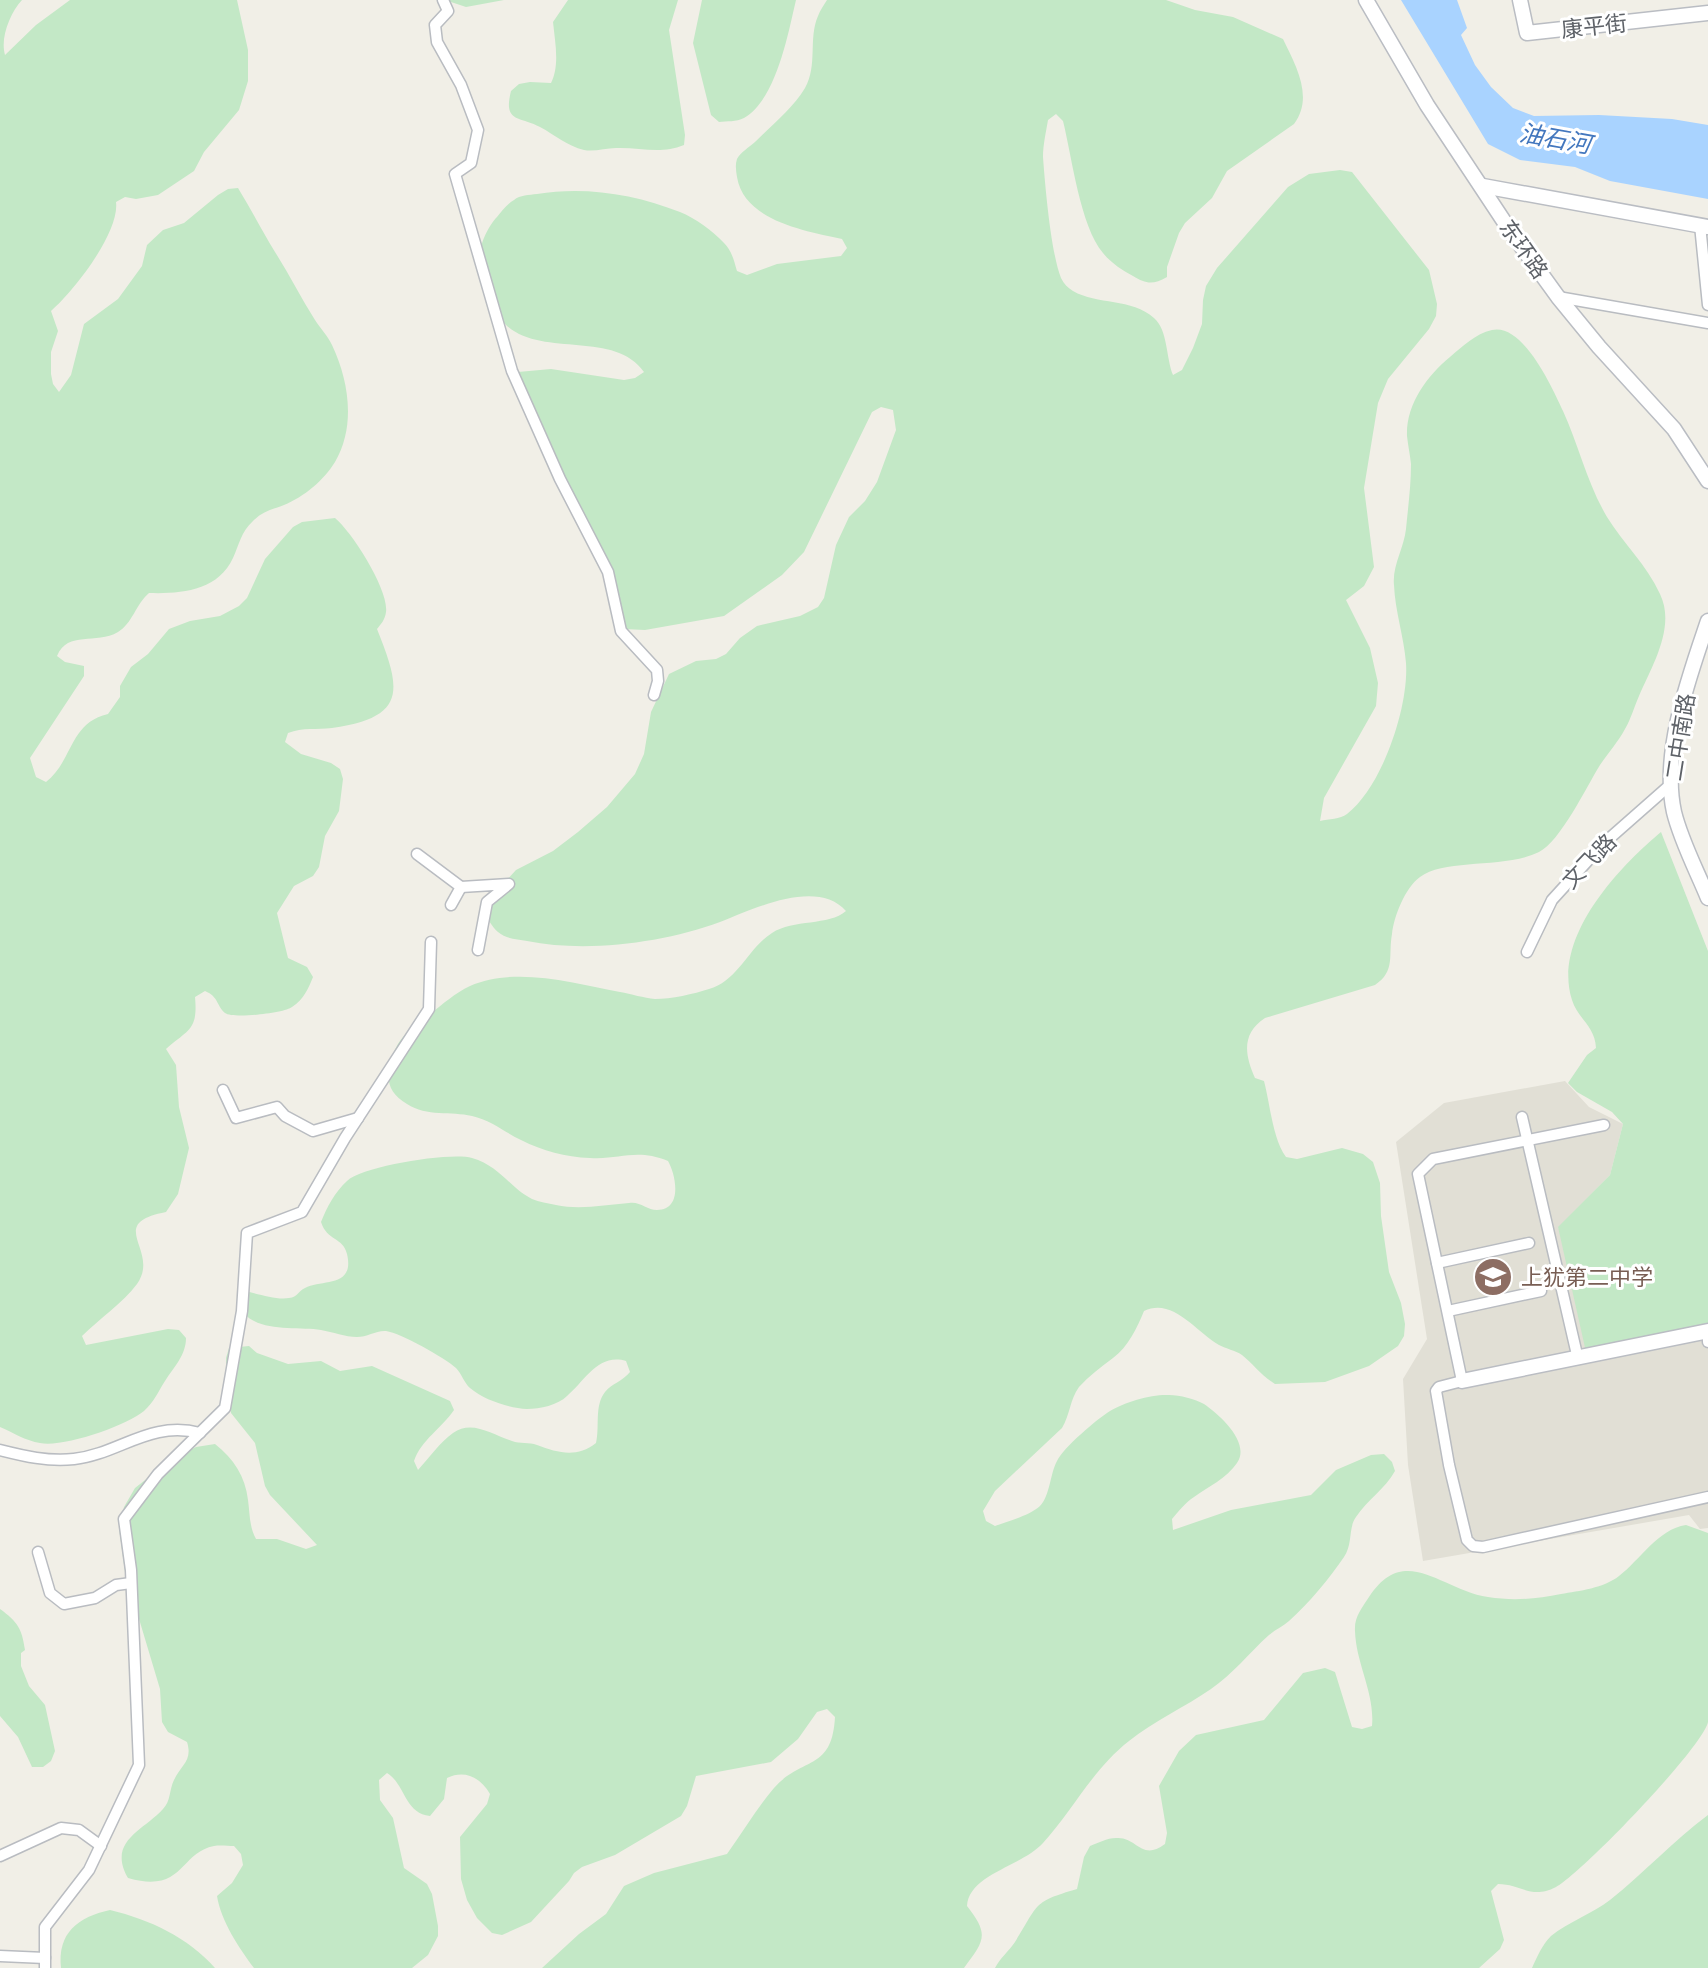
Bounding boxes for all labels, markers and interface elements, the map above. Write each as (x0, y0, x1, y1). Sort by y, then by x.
street label: 康平街 (1560, 11, 1628, 43)
water label: 油石河 (1517, 119, 1597, 160)
street label: 东环路 (1494, 215, 1553, 284)
street label: 二中南路 (1661, 692, 1701, 783)
street label: 文飞路 (1557, 829, 1622, 894)
school or university icon: 上犹第二中学 (1472, 1256, 1514, 1298)
place label: 上犹第二中学 (1521, 1265, 1653, 1291)

